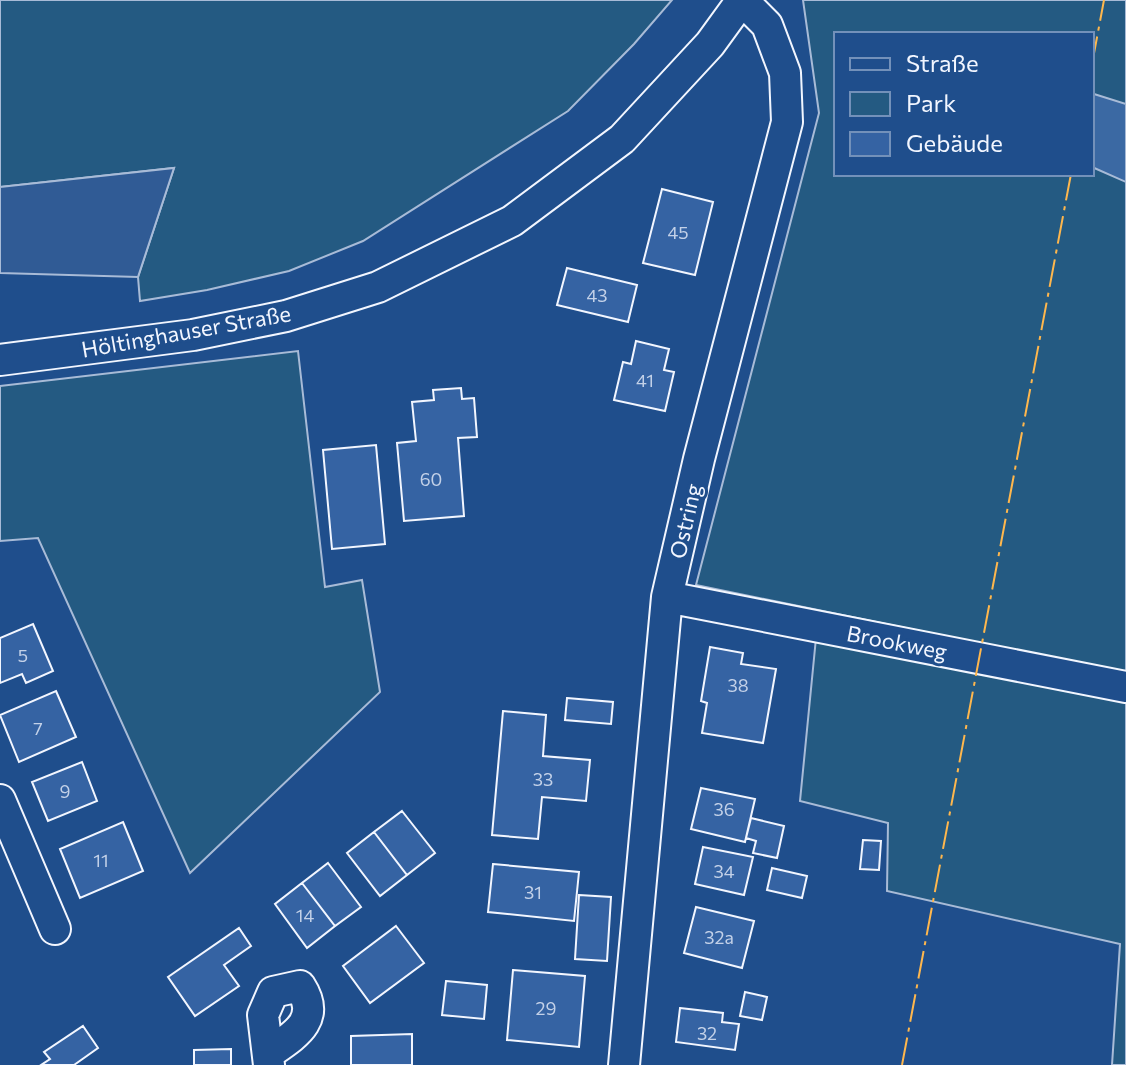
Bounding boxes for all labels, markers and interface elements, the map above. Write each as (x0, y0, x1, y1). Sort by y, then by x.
legend (834, 32, 1094, 176)
text: Straße (906, 48, 979, 77)
text: Park (906, 88, 956, 117)
text: Gebäude (906, 128, 1003, 157)
house number: 45 (667, 221, 689, 243)
house number: 43 (586, 284, 608, 306)
street label: Höltinghauser Straße (79, 299, 293, 363)
house number: 41 (636, 369, 654, 391)
house number: 60 (420, 468, 442, 490)
street label: Ostring (663, 481, 707, 561)
street label: Brookweg (845, 619, 950, 665)
house number: 5 (18, 644, 28, 666)
house number: 38 (727, 674, 749, 696)
house number: 7 (33, 717, 43, 739)
house number: 33 (533, 768, 553, 790)
house number: 9 (60, 780, 70, 802)
house number: 36 (713, 798, 735, 820)
house number: 11 (93, 849, 109, 871)
house number: 34 (713, 860, 735, 882)
house number: 31 (524, 881, 542, 903)
house number: 14 (296, 904, 314, 926)
house number: 32a (704, 926, 734, 948)
house number: 29 (536, 997, 556, 1019)
house number: 32 (697, 1022, 717, 1044)

